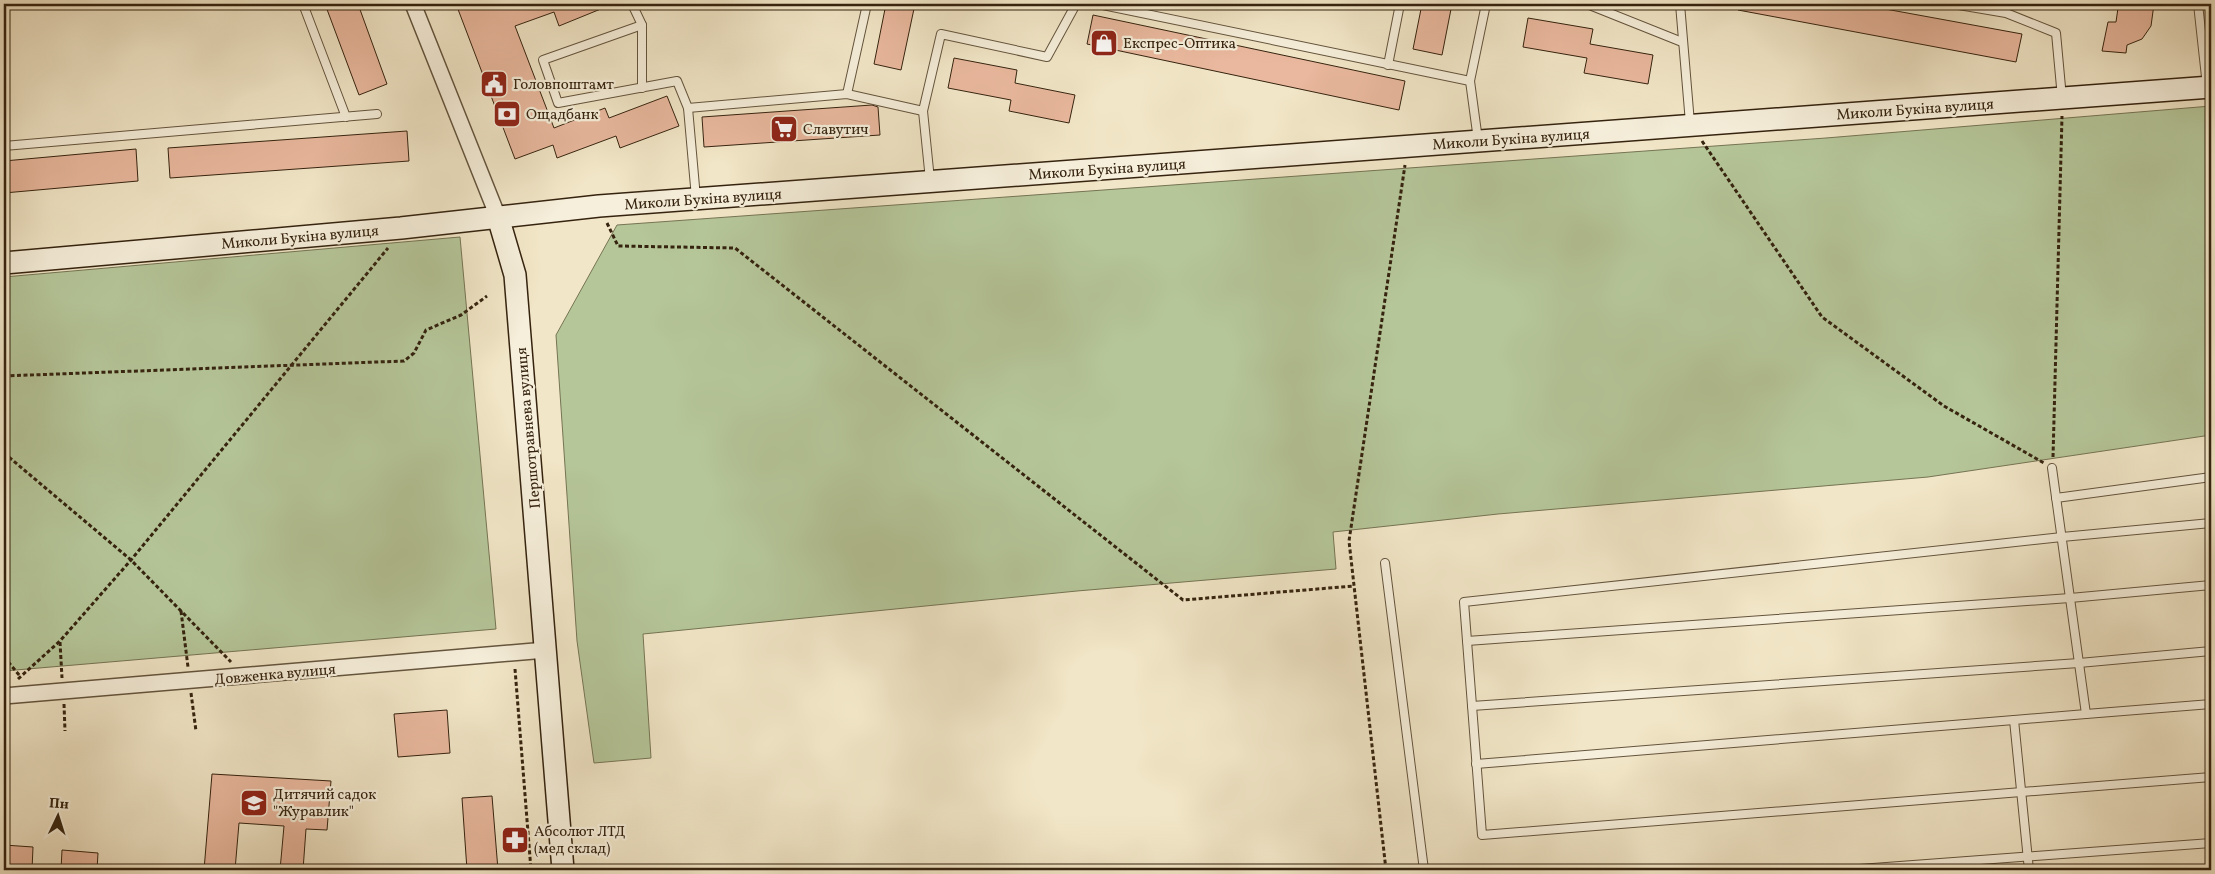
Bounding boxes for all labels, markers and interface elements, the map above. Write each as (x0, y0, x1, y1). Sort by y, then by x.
shop icon: Експрес-Оптика (1089, 28, 1119, 58)
place label: Експрес-Оптика (1123, 34, 1236, 55)
public building icon: Головпоштамт (479, 69, 509, 99)
place label: Головпоштамт (513, 75, 614, 96)
street label: Миколи Букіна вулиця (1836, 95, 1995, 126)
bank icon: Ощадбанк (492, 99, 522, 129)
place label: Ощадбанк (526, 105, 599, 126)
supermarket icon: Славутич (769, 114, 799, 144)
place label: Славутич (803, 120, 868, 141)
street label: Миколи Букіна вулиця (1432, 125, 1591, 156)
street label: Миколи Букіна вулиця (1028, 155, 1187, 186)
street label: Миколи Букіна вулиця (624, 185, 783, 216)
street label: Миколи Букіна вулиця (221, 221, 380, 256)
street label: Першотравнева вулиця (512, 346, 547, 509)
street label: Довженка вулиця (214, 660, 337, 691)
place label: Дитячий садок "Журавлик" (273, 785, 376, 823)
school or university icon: Дитячий садок "Журавлик" (239, 788, 269, 818)
north arrow (32, 792, 82, 842)
text: Пн (48, 794, 69, 815)
place label: Абсолют ЛТД (мед склад) (534, 822, 626, 860)
pharmacy icon: Абсолют ЛТД (мед склад) (500, 825, 530, 855)

